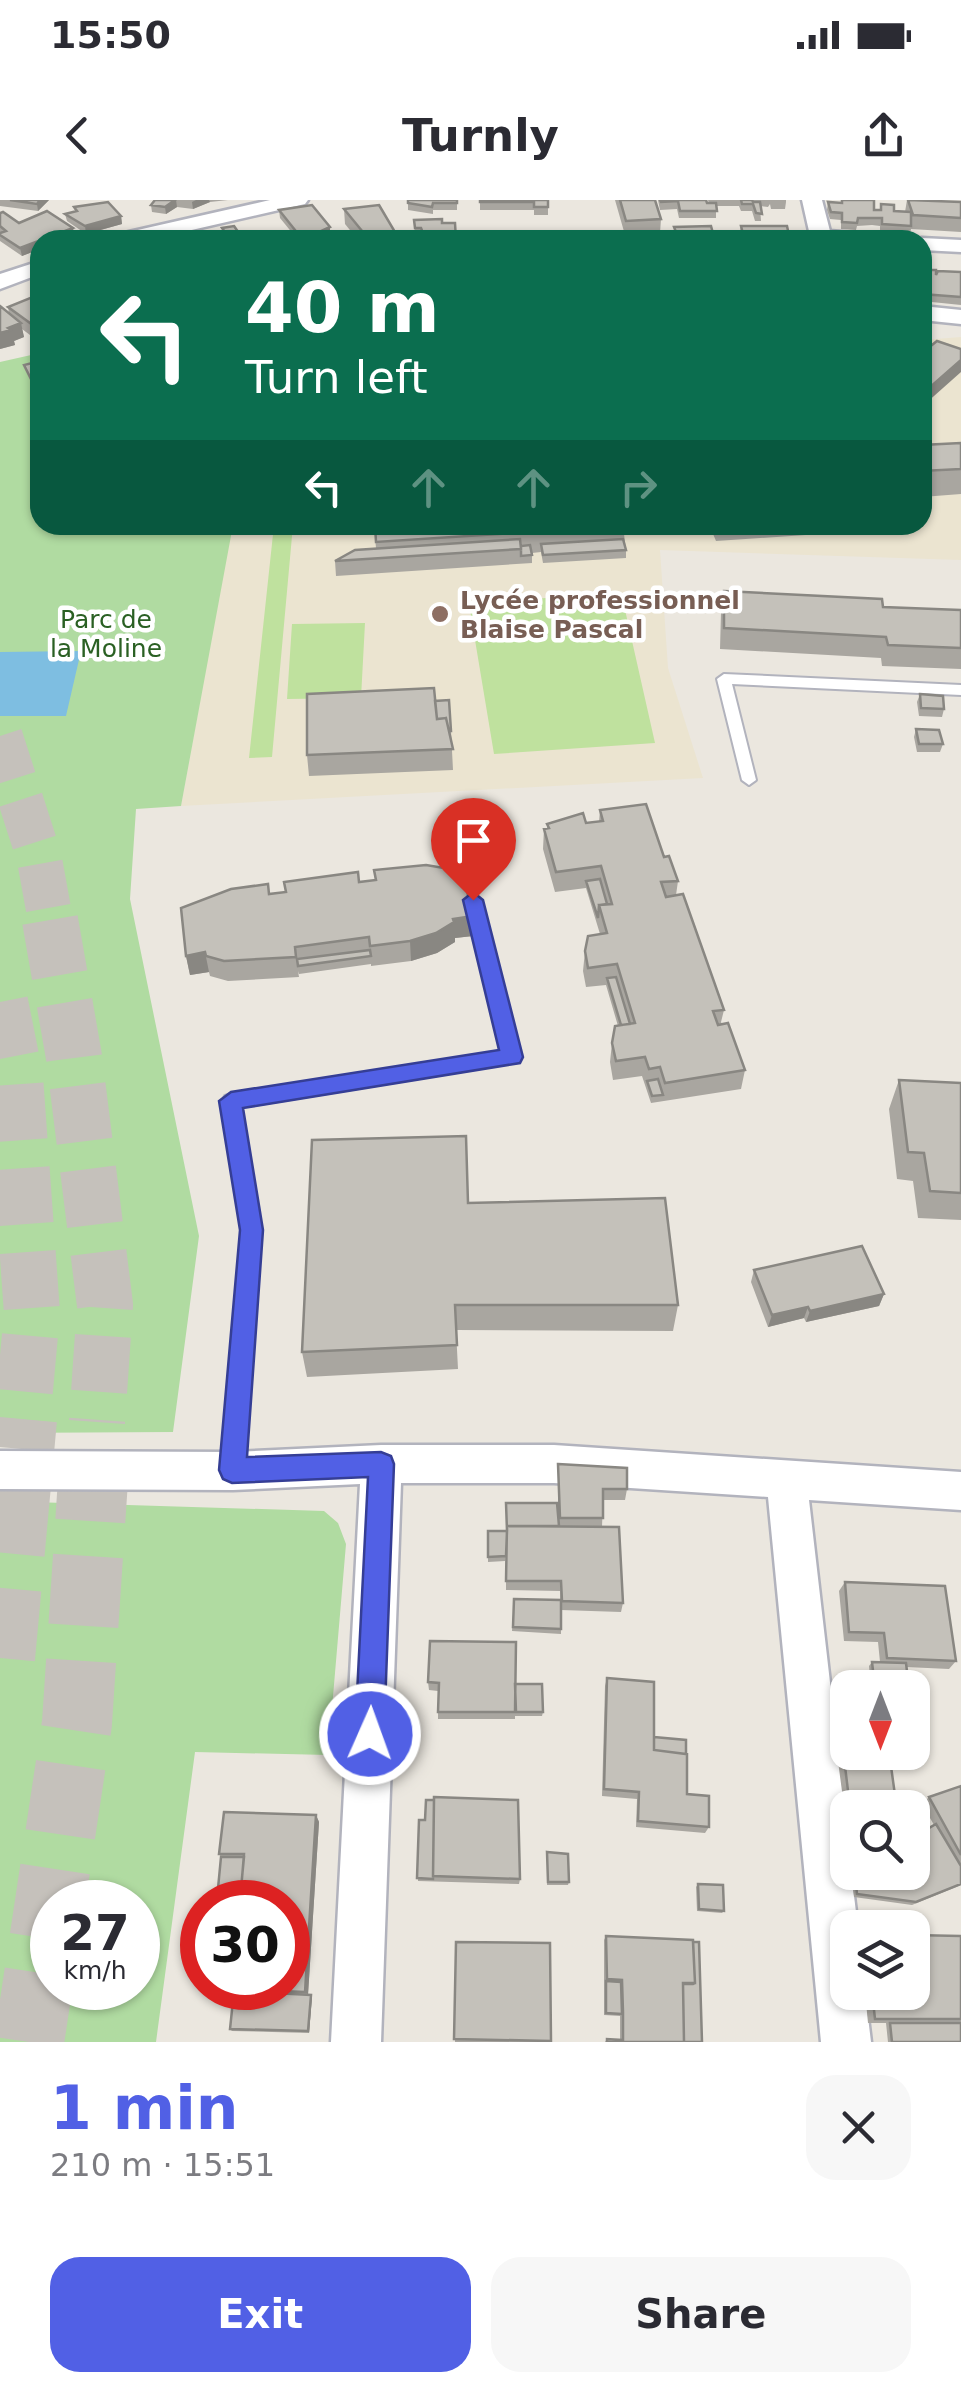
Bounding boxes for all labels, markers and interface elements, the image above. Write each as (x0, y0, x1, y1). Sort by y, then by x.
text: 15:50 (50, 13, 171, 57)
icon: back (50, 108, 105, 163)
icon: share (856, 108, 911, 163)
text: Turnly (402, 109, 559, 162)
text: 40 m (245, 267, 440, 349)
icon: left (80, 270, 210, 400)
text: Turn left (245, 351, 428, 404)
icon: left (296, 460, 351, 515)
icon: ahead (401, 460, 456, 515)
icon: ahead (506, 460, 561, 515)
icon: right (611, 460, 666, 515)
place label: Lycée professionnel Blaise Pascal (460, 586, 740, 644)
marker: Lycée professionnel Blaise Pascal (429, 603, 451, 625)
park label: Parc de la Moline (50, 605, 162, 663)
pin (431, 798, 516, 901)
icon: arrive (446, 813, 501, 868)
north arrow (830, 1670, 930, 1770)
map controls (830, 1670, 930, 2010)
position arrow (318, 1682, 422, 1786)
button: search (830, 1790, 930, 1890)
speed limit sign: 30 (180, 1880, 310, 2010)
text: 27 (60, 1904, 130, 1962)
button: layers (830, 1910, 930, 2010)
text: km/h (63, 1956, 127, 1985)
text: 1 min (50, 2073, 238, 2143)
button: close (806, 2075, 911, 2180)
text: 210 m · 15:51 (50, 2146, 275, 2184)
button: Exit (50, 2257, 471, 2372)
button: Share (491, 2257, 911, 2372)

